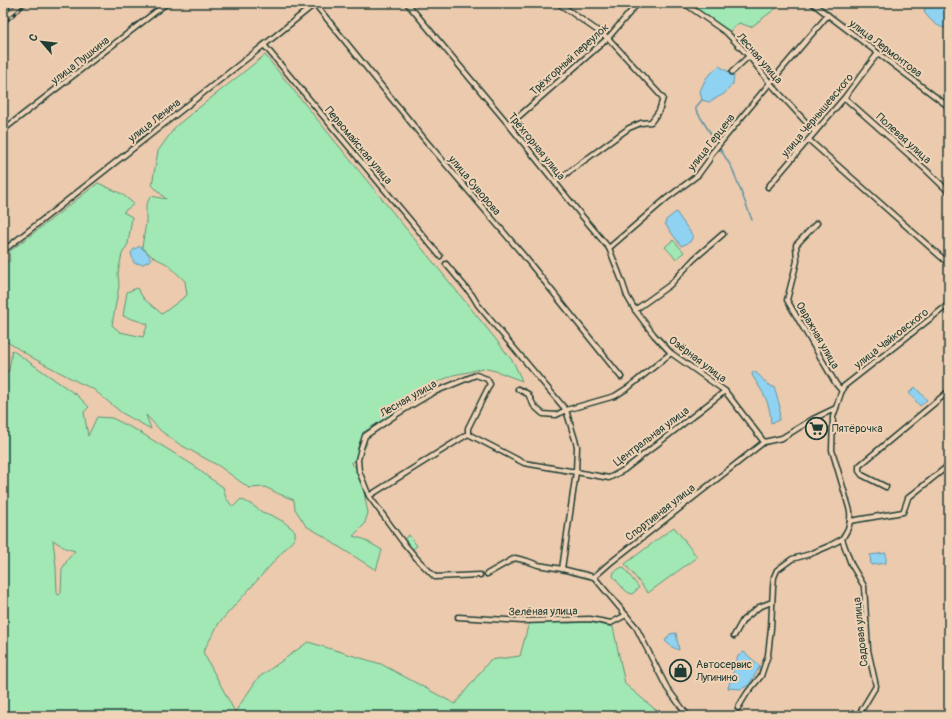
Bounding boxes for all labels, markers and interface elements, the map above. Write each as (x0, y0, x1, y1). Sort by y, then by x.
street label: улица Лермонтова (846, 16, 925, 80)
street label: Трёхгорный переулок (527, 20, 612, 98)
north arrow (22, 22, 62, 62)
street label: Лесная улица (733, 29, 785, 86)
text: С (26, 31, 41, 44)
street label: улица Пушкина (48, 34, 112, 88)
street label: улица Чернышевского (778, 71, 856, 160)
street label: улица Ленина (125, 96, 183, 145)
street label: Первомайская улица (322, 104, 395, 187)
street label: Трёхгорная улица (505, 110, 568, 183)
street label: Полевая улица (874, 110, 934, 166)
street label: улица Герцена (685, 111, 738, 174)
street label: улица Суворова (445, 152, 503, 218)
street label: Овражная улица (793, 299, 842, 371)
street label: улица Чайковского (851, 305, 931, 372)
street label: Озёрная улица (666, 333, 729, 385)
street label: Лесная улица (377, 377, 439, 420)
street label: Центральная улица (611, 404, 692, 469)
supermarket icon: Пятёрочка (803, 415, 829, 441)
place label: Пятёрочка (832, 422, 883, 435)
street label: Спортивная улица (623, 481, 698, 544)
street label: Садовая улица (850, 597, 871, 667)
street label: Зелёная улица (508, 604, 578, 619)
shop icon: Автосервис Лугинино (668, 657, 694, 683)
place label: Автосервис Лугинино (695, 658, 752, 684)

